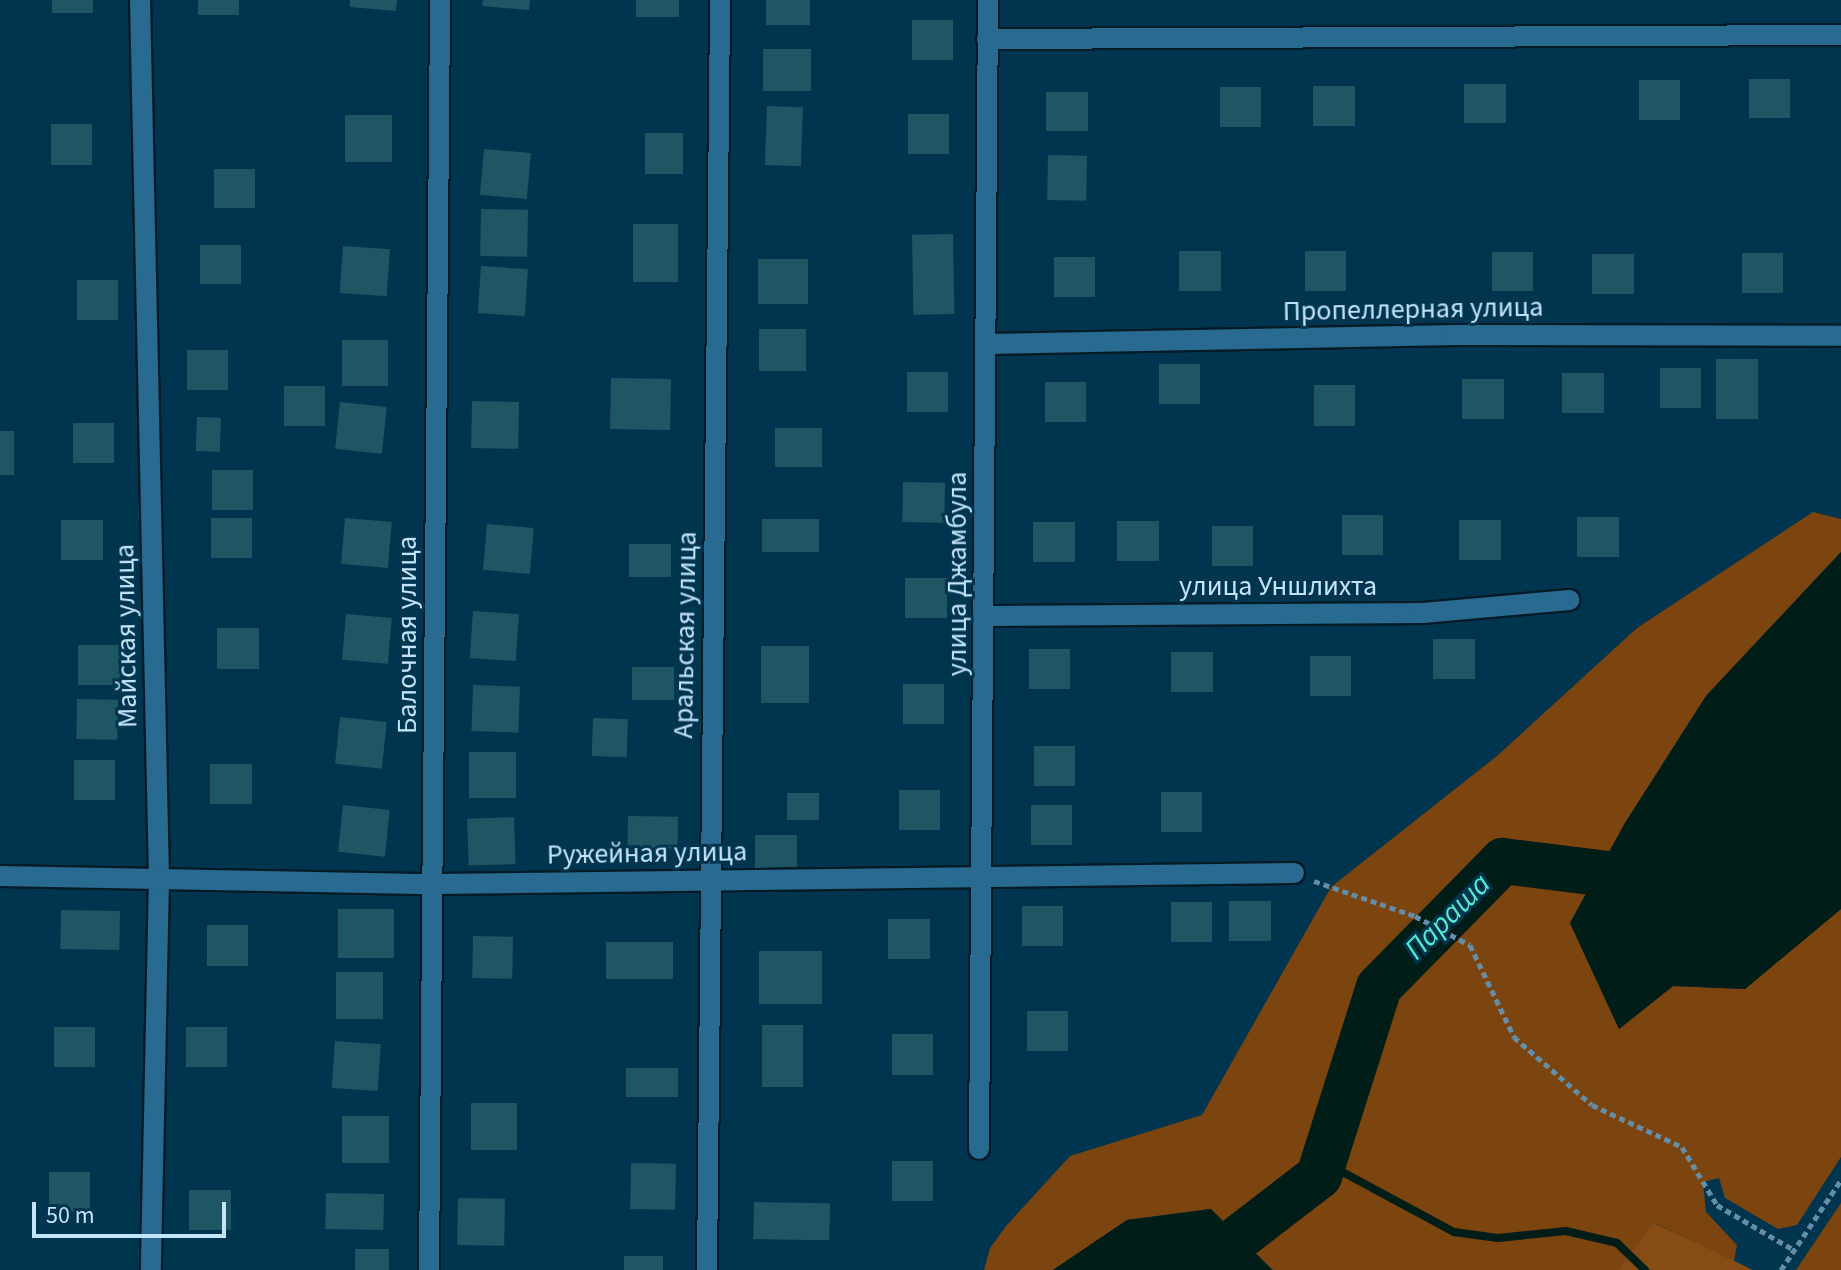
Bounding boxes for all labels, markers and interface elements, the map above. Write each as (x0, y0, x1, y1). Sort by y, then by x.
street label: Пропеллерная улица (1282, 290, 1544, 328)
street label: улица Джамбула (940, 472, 974, 676)
street label: Аральская улица (666, 531, 704, 739)
street label: Балочная улица (390, 536, 424, 734)
street label: Майская улица (108, 544, 144, 728)
street label: улица Уншлихта (1179, 569, 1377, 603)
street label: Ружейная улица (547, 834, 747, 872)
water label: Параша (1397, 866, 1499, 968)
scale bar (36, 1186, 230, 1236)
text: 50 m (46, 1198, 95, 1233)

